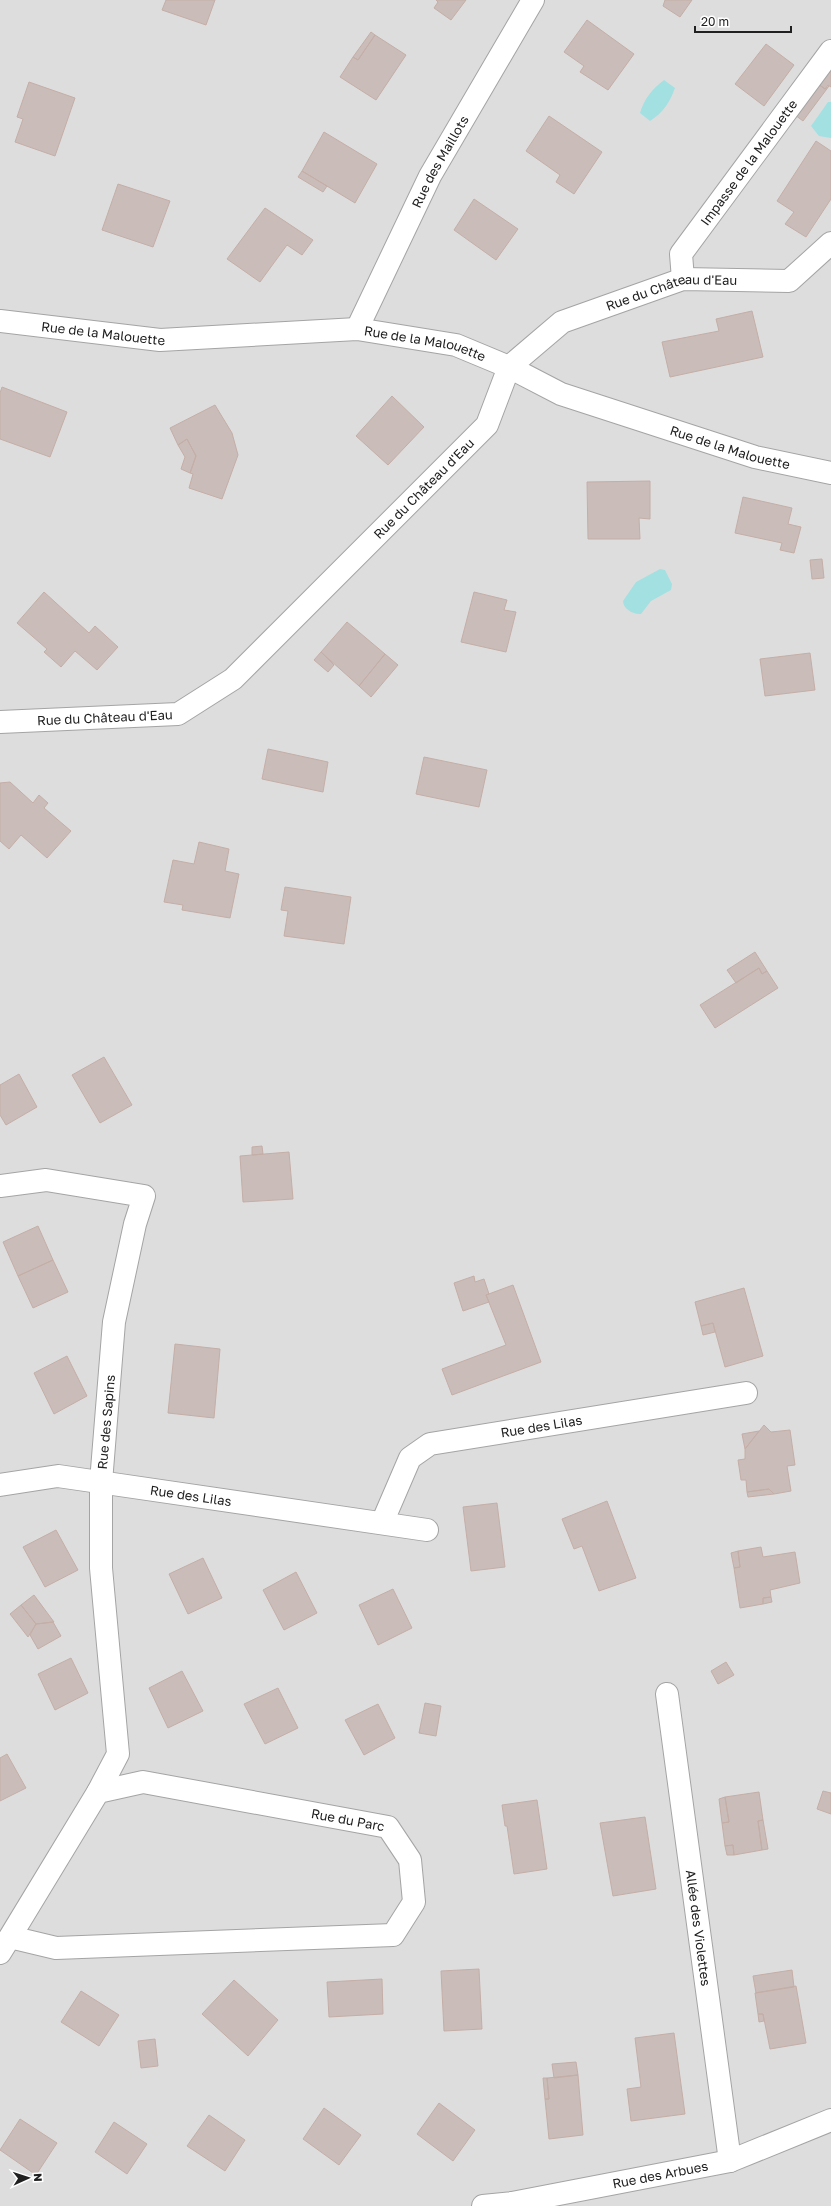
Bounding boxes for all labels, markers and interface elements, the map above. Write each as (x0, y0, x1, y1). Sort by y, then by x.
scale bar (695, 8, 791, 34)
text: 20 m (701, 14, 729, 29)
street label: Impasse de la Malouette (697, 96, 801, 229)
street label: Rue des Maillots (408, 112, 472, 210)
street label: Rue du Château d'Eau (604, 271, 737, 314)
street label: Rue de la Malouette (41, 318, 166, 348)
street label: Rue de la Malouette (363, 322, 488, 364)
street label: Rue de la Malouette (668, 422, 791, 472)
street label: Rue du Château d'Eau (370, 435, 477, 542)
street label: Rue du Château d'Eau (37, 706, 173, 728)
street label: Rue des Sapins (94, 1374, 118, 1470)
street label: Rue des Lilas (499, 1412, 583, 1440)
street label: Rue des Lilas (149, 1482, 233, 1509)
street label: Rue du Parc (310, 1805, 386, 1834)
street label: Allée des Violettes (683, 1869, 714, 1987)
street label: Rue des Arbues (611, 2157, 709, 2191)
north arrow (8, 2158, 48, 2198)
text: N (32, 2173, 45, 2182)

